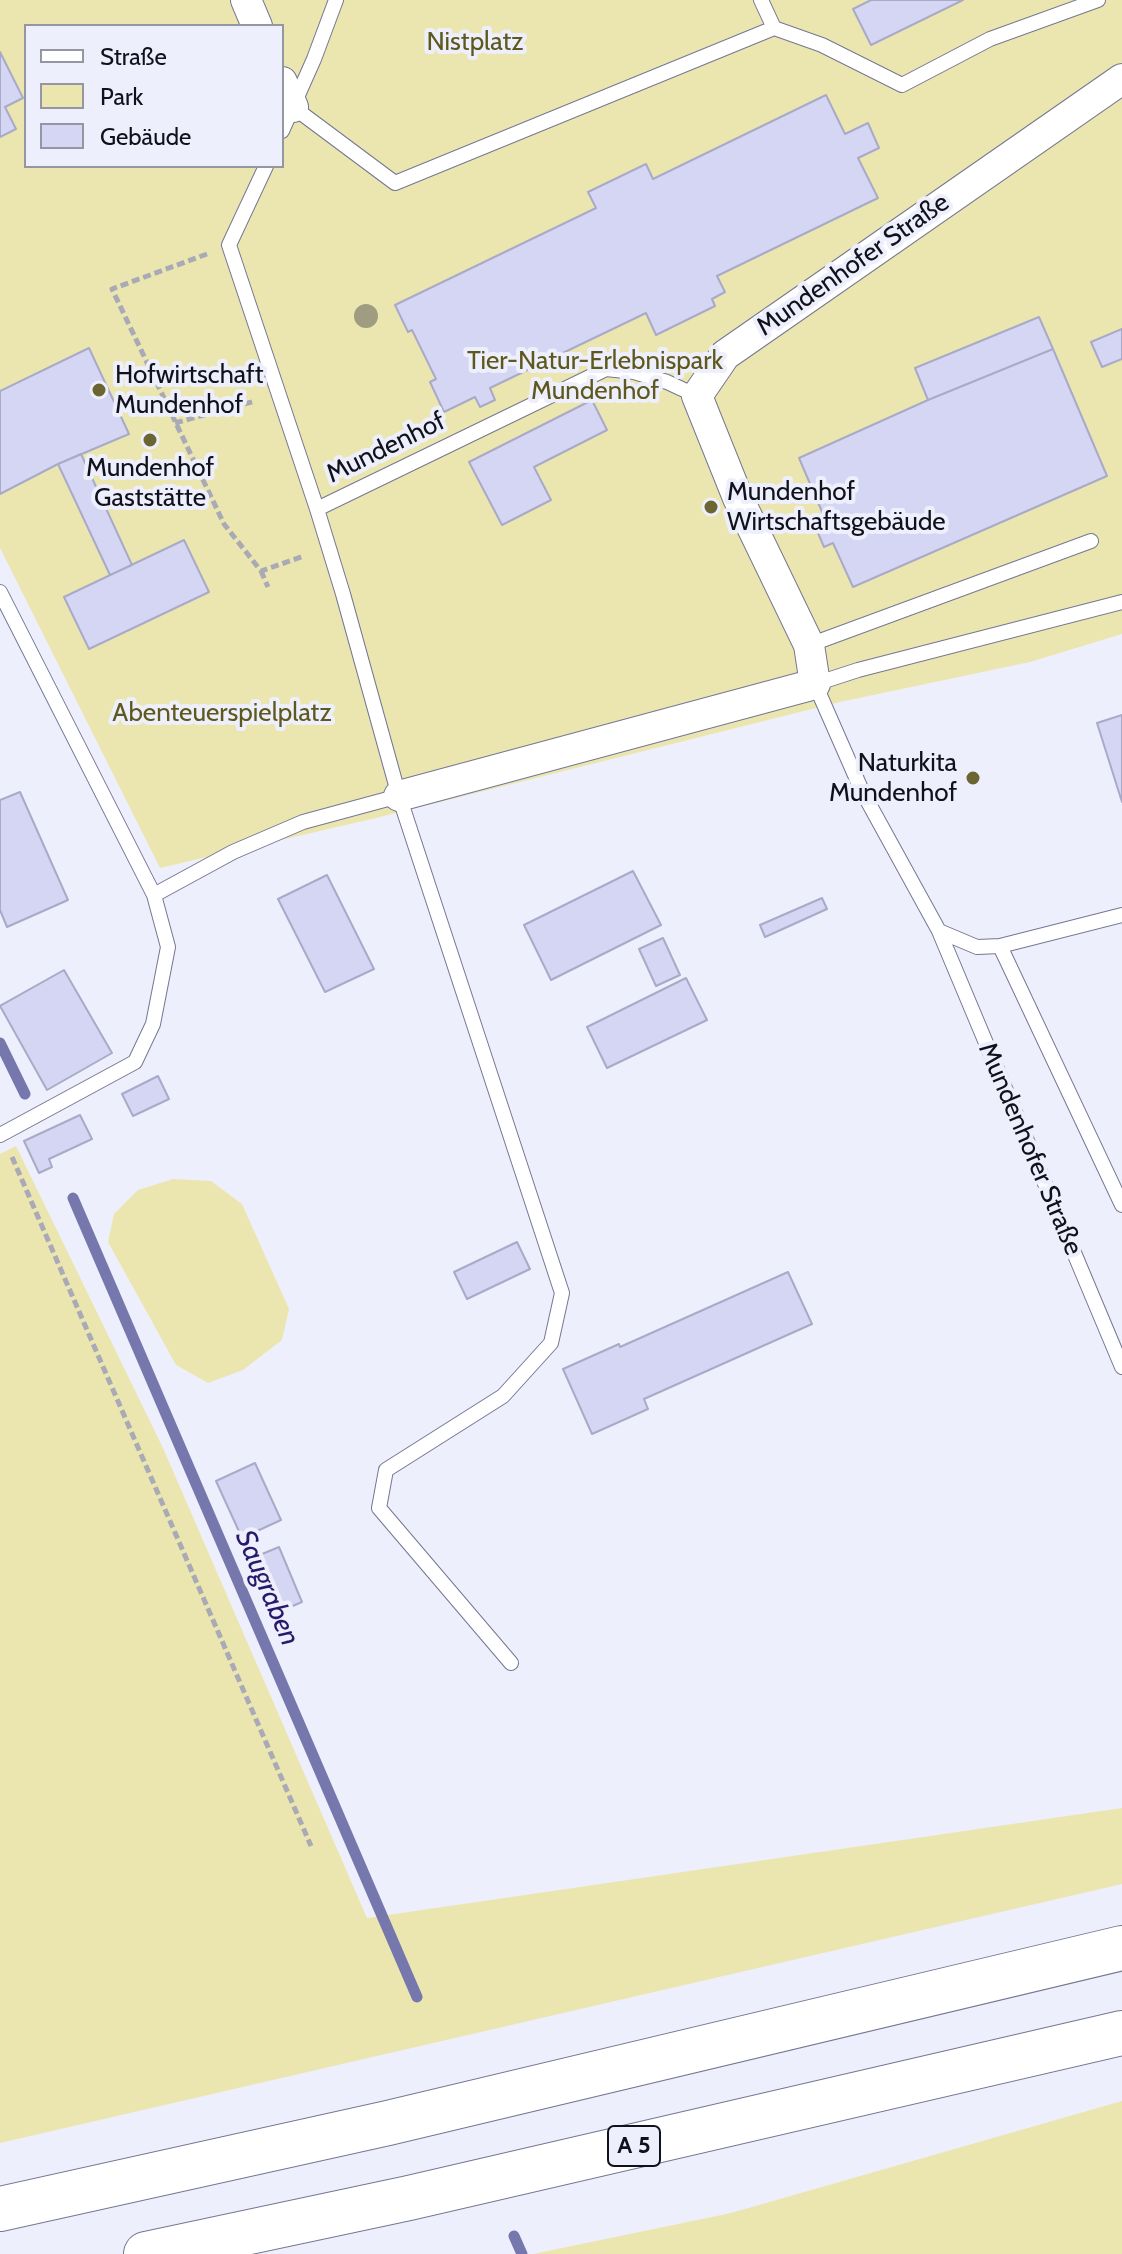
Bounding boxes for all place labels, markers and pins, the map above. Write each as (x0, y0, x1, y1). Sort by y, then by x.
place label: Hofwirtschaft Mundenhof (115, 359, 263, 420)
marker: Hofwirtschaft Mundenhof (90, 381, 108, 399)
marker: Mundenhof Gaststätte (141, 431, 159, 449)
place label: Mundenhof Gaststätte (86, 452, 214, 514)
place label: Mundenhof Wirtschaftsgebäude (727, 476, 946, 538)
marker: Mundenhof Wirtschaftsgebäude (702, 498, 720, 516)
place label: Naturkita Mundenhof (829, 747, 957, 808)
marker: Naturkita Mundenhof (964, 769, 982, 787)

